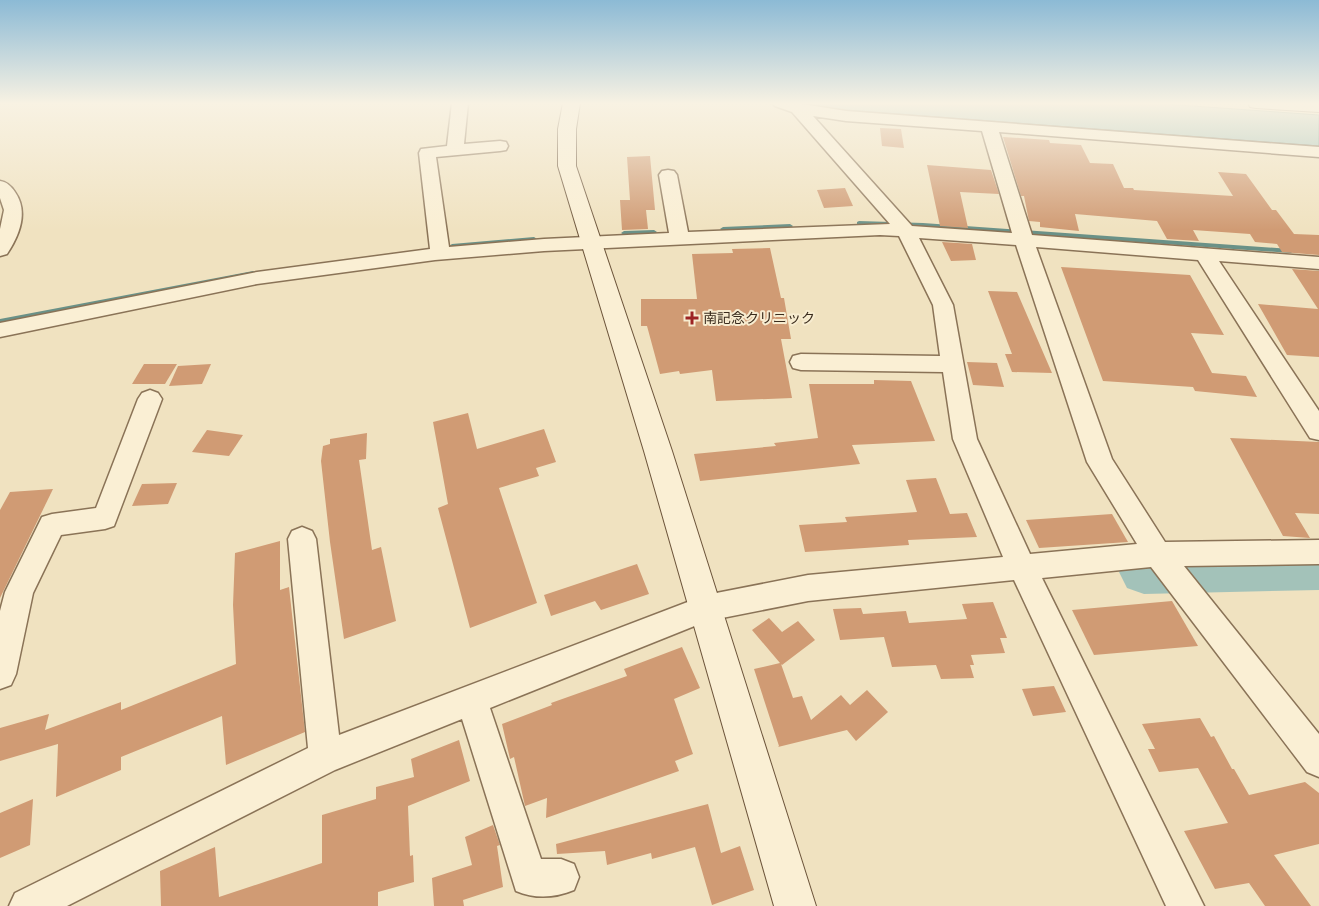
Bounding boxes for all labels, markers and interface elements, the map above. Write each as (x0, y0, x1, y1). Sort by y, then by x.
place label: 南記念クリニック (703, 310, 815, 326)
marker: 南記念クリニック (685, 311, 699, 325)

